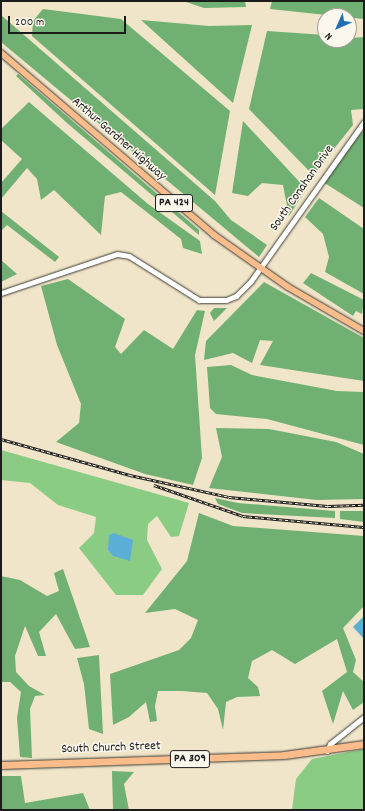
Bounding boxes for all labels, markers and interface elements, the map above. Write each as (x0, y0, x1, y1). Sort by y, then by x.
scale bar (10, 8, 128, 34)
north arrow (317, 8, 357, 48)
text: 200 m (15, 14, 44, 31)
text: N (322, 28, 337, 43)
street label: Arthur Gardner Highway (68, 95, 168, 185)
street label: South Conahan Drive (268, 143, 338, 235)
road number: PA 424 (155, 193, 193, 213)
street label: South Church Street (61, 739, 161, 759)
road number: PA 309 (169, 749, 211, 769)

